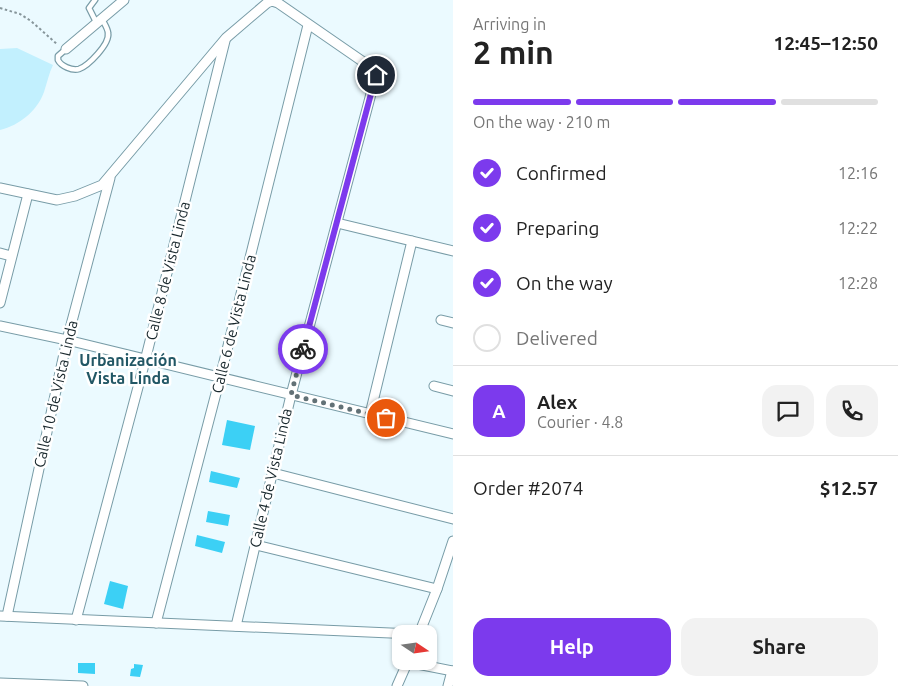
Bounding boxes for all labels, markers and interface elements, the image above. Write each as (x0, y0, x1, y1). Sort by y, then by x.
text: Arriving in (473, 15, 546, 33)
text: 12:45–12:50 (773, 32, 878, 54)
text: 2 min (473, 34, 554, 70)
pin (355, 54, 397, 96)
icon: home (362, 61, 390, 89)
text: On the way · 210 m (473, 113, 610, 131)
icon: check (473, 159, 501, 187)
text: Confirmed (516, 162, 607, 184)
text: 12:16 (838, 164, 878, 182)
street label: Calle 8 de Vista Linda (142, 200, 193, 342)
icon: check (473, 214, 501, 242)
text: Preparing (516, 217, 600, 239)
text: 12:22 (838, 219, 878, 237)
street label: Calle 6 de Vista Linda (208, 253, 259, 395)
icon: check (473, 269, 501, 297)
text: On the way (516, 272, 613, 294)
text: 12:28 (838, 274, 878, 292)
street label: Calle 10 de Vista Linda (30, 318, 81, 469)
courier (278, 324, 328, 374)
text: Delivered (516, 327, 598, 349)
icon: bike (289, 335, 317, 363)
district label: Urbanización Vista Linda (79, 351, 177, 387)
button: chat (762, 385, 814, 437)
button: phone (826, 385, 878, 437)
text: Alex (537, 391, 577, 413)
pin (365, 397, 407, 439)
text: A (492, 400, 506, 422)
icon: bag (372, 404, 400, 432)
street label: Calle 4 de Vista Linda (246, 407, 295, 549)
text: Courier · 4.8 (537, 413, 623, 431)
text: Order #2074 (473, 477, 583, 499)
text: $12.57 (820, 477, 878, 499)
button: Help (473, 618, 671, 676)
button: Share (681, 618, 878, 676)
north arrow (392, 625, 438, 670)
map controls (392, 625, 437, 670)

